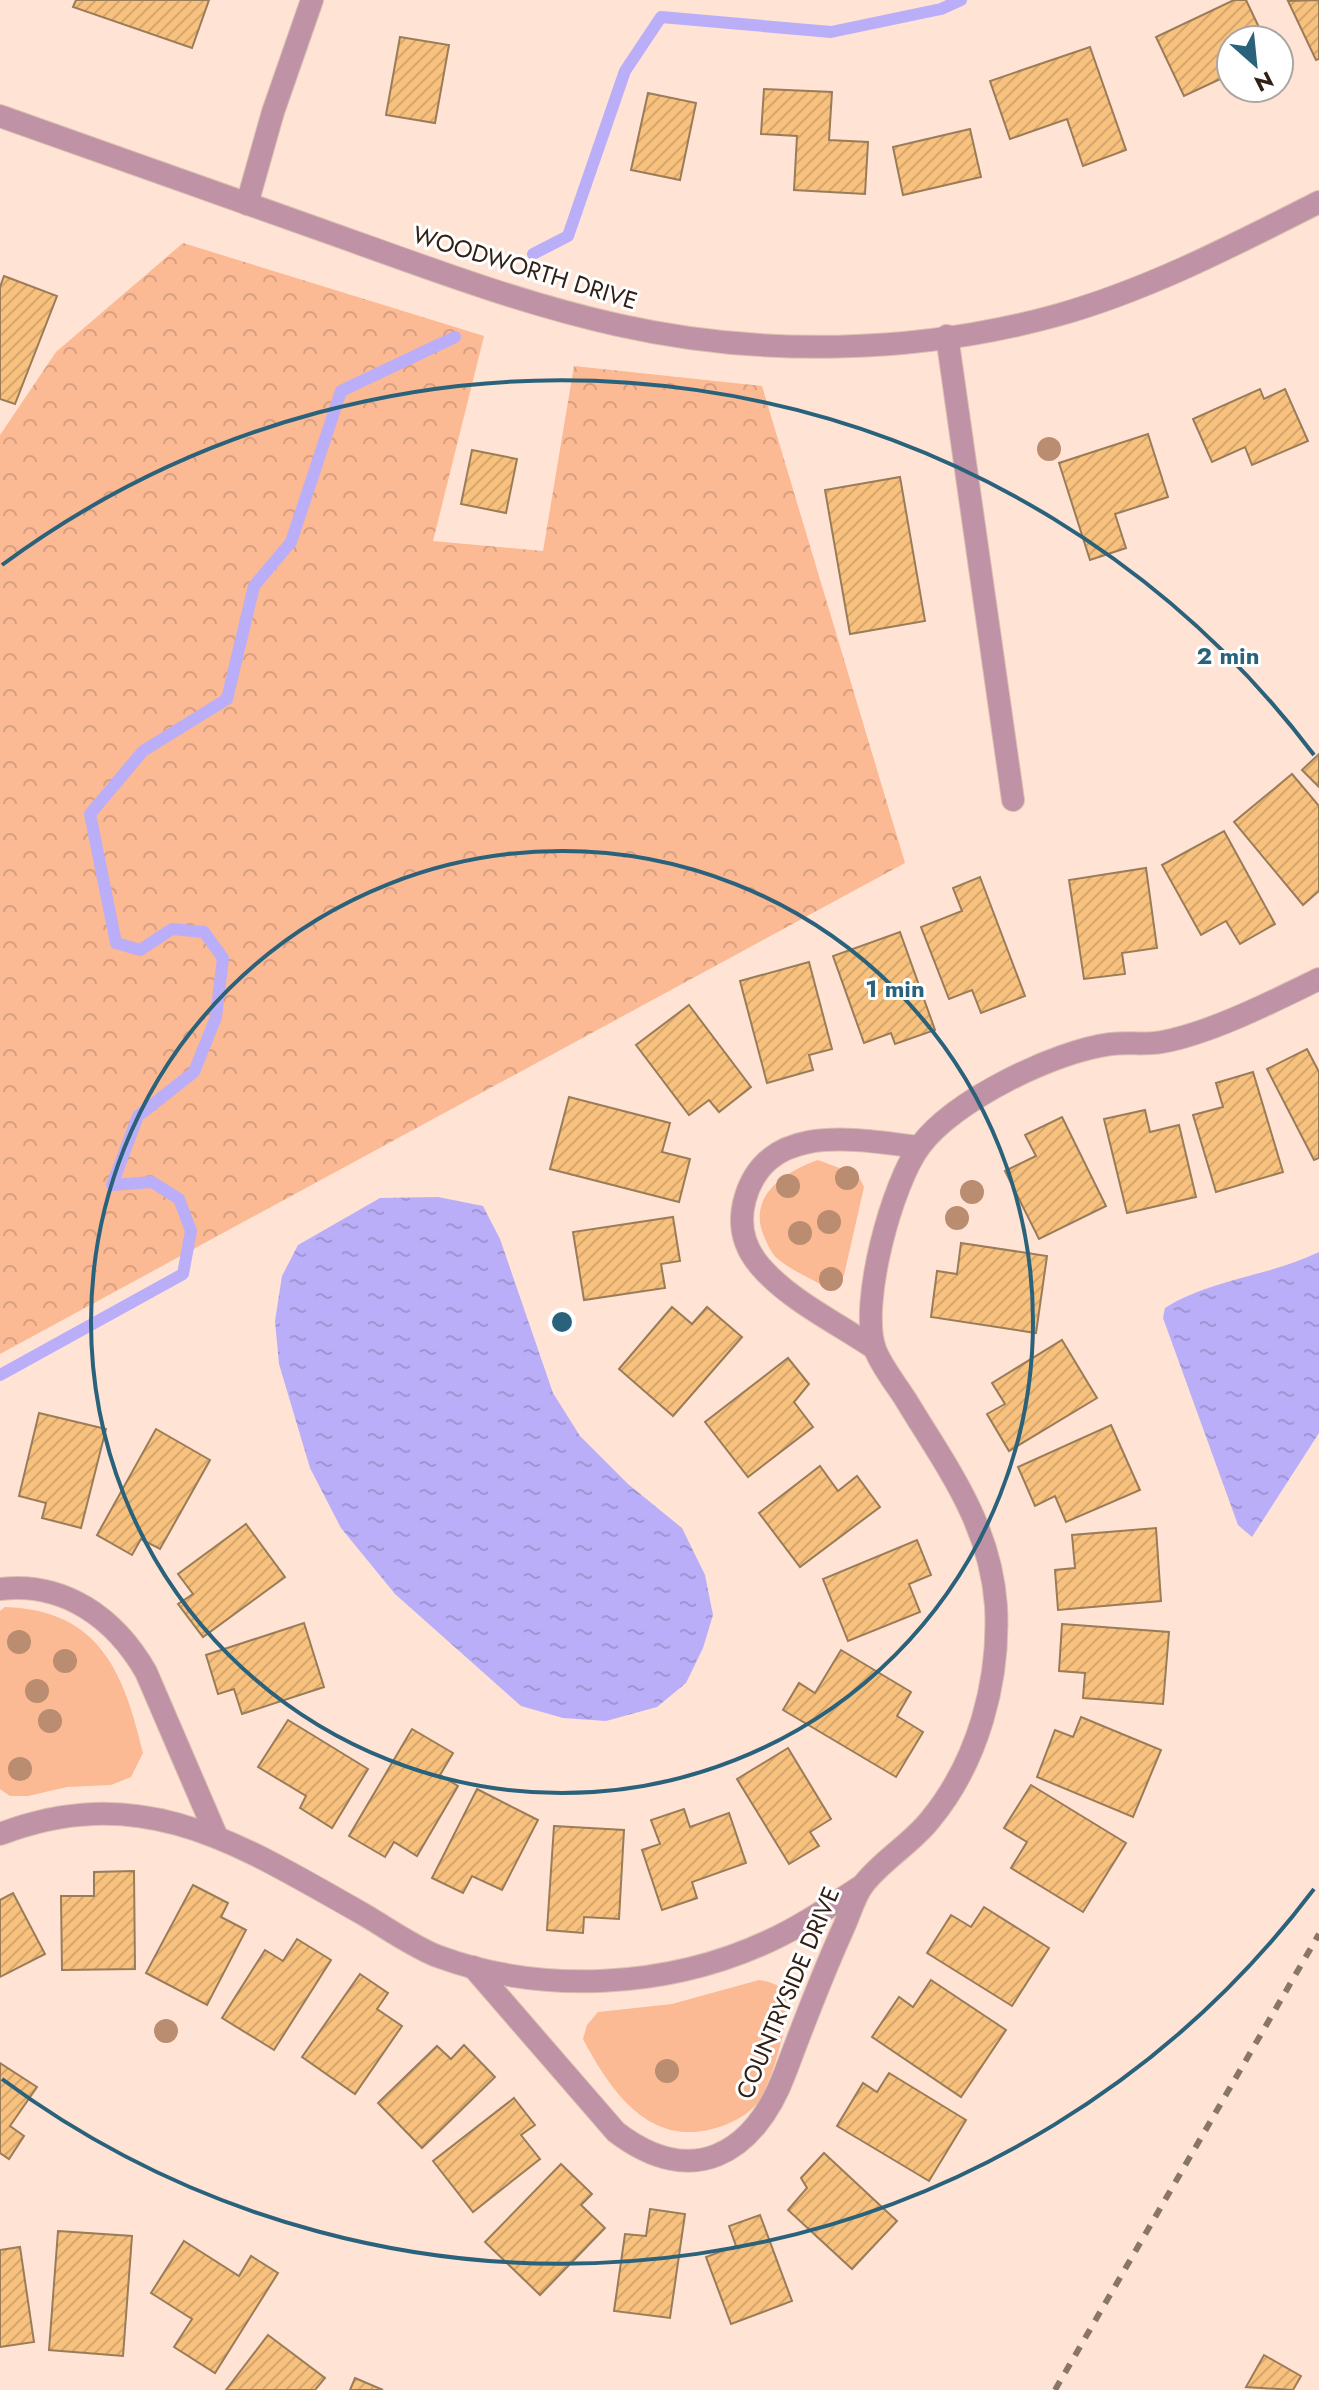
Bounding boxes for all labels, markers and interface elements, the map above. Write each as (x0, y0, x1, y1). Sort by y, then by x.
north arrow (1215, 24, 1295, 104)
text: N (1249, 64, 1279, 100)
street label: WOODWORTH DRIVE (409, 217, 642, 318)
text: 2 min (1196, 638, 1260, 673)
text: 1 min (865, 971, 925, 1006)
centre of rings (548, 1308, 576, 1336)
street label: COUNTRYSIDE DRIVE (727, 1881, 848, 2104)

